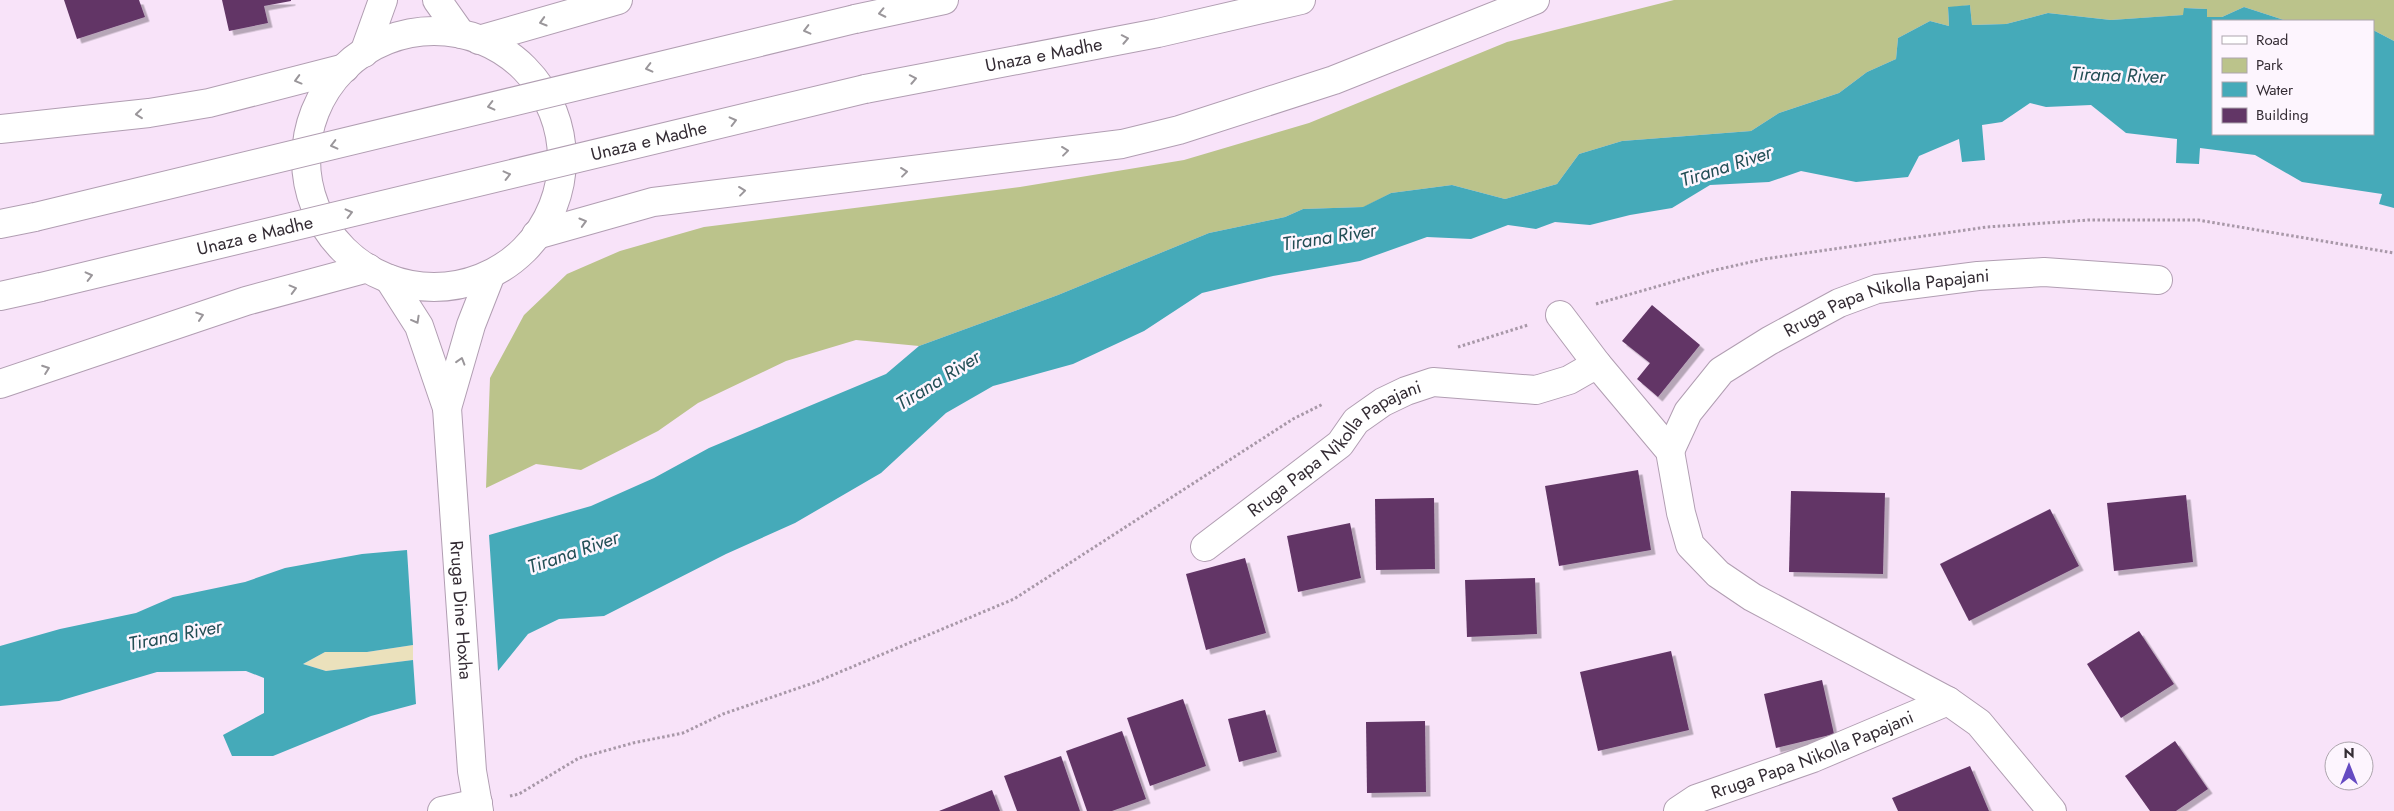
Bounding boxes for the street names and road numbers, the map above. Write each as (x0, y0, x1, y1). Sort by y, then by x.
street label: Unaza e Madhe (983, 31, 1105, 79)
street label: Unaza e Madhe (588, 114, 709, 167)
street label: Unaza e Madhe (194, 209, 316, 262)
street label: Rruga Papa Nikolla Papajani (1779, 262, 1990, 344)
street label: Rruga Papa Nikolla Papajani (1242, 374, 1425, 523)
street label: Rruga Dine Hoxha (443, 540, 479, 680)
street label: Rruga Papa Nikolla Papajani (1708, 704, 1918, 806)

